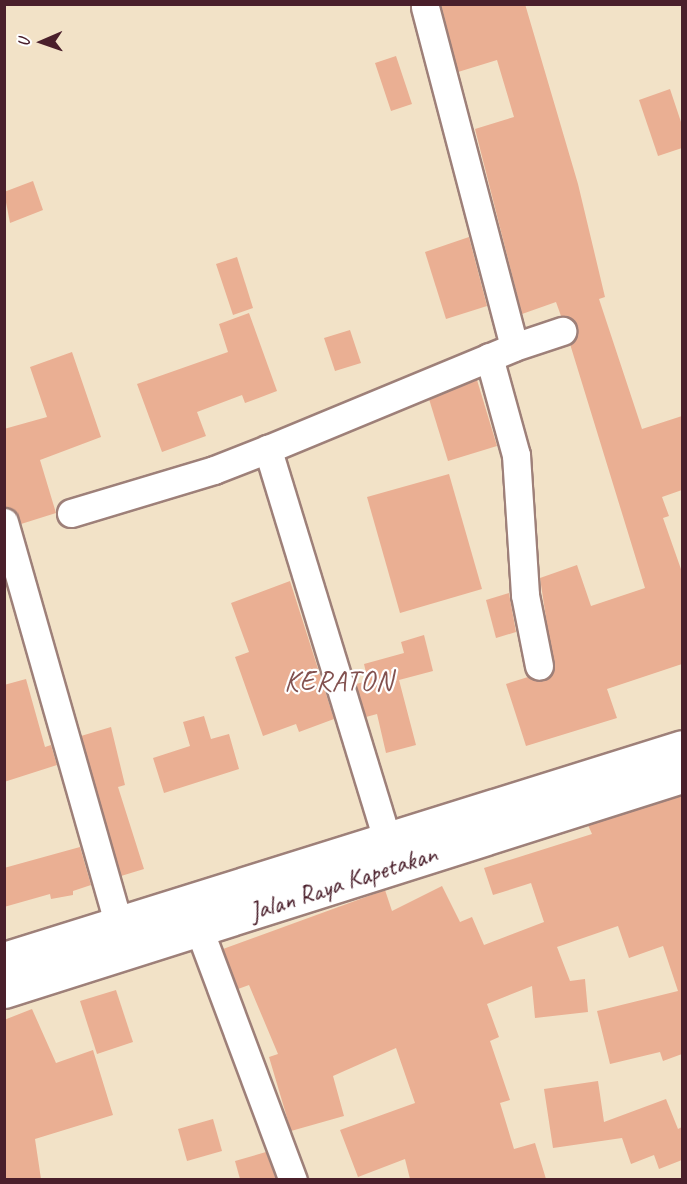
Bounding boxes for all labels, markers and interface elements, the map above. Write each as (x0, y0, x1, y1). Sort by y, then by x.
north arrow (12, 12, 72, 72)
text: U (14, 38, 34, 47)
district label: KERATON (284, 664, 394, 698)
street label: Jalan Raya Kapetakan (245, 838, 441, 928)

